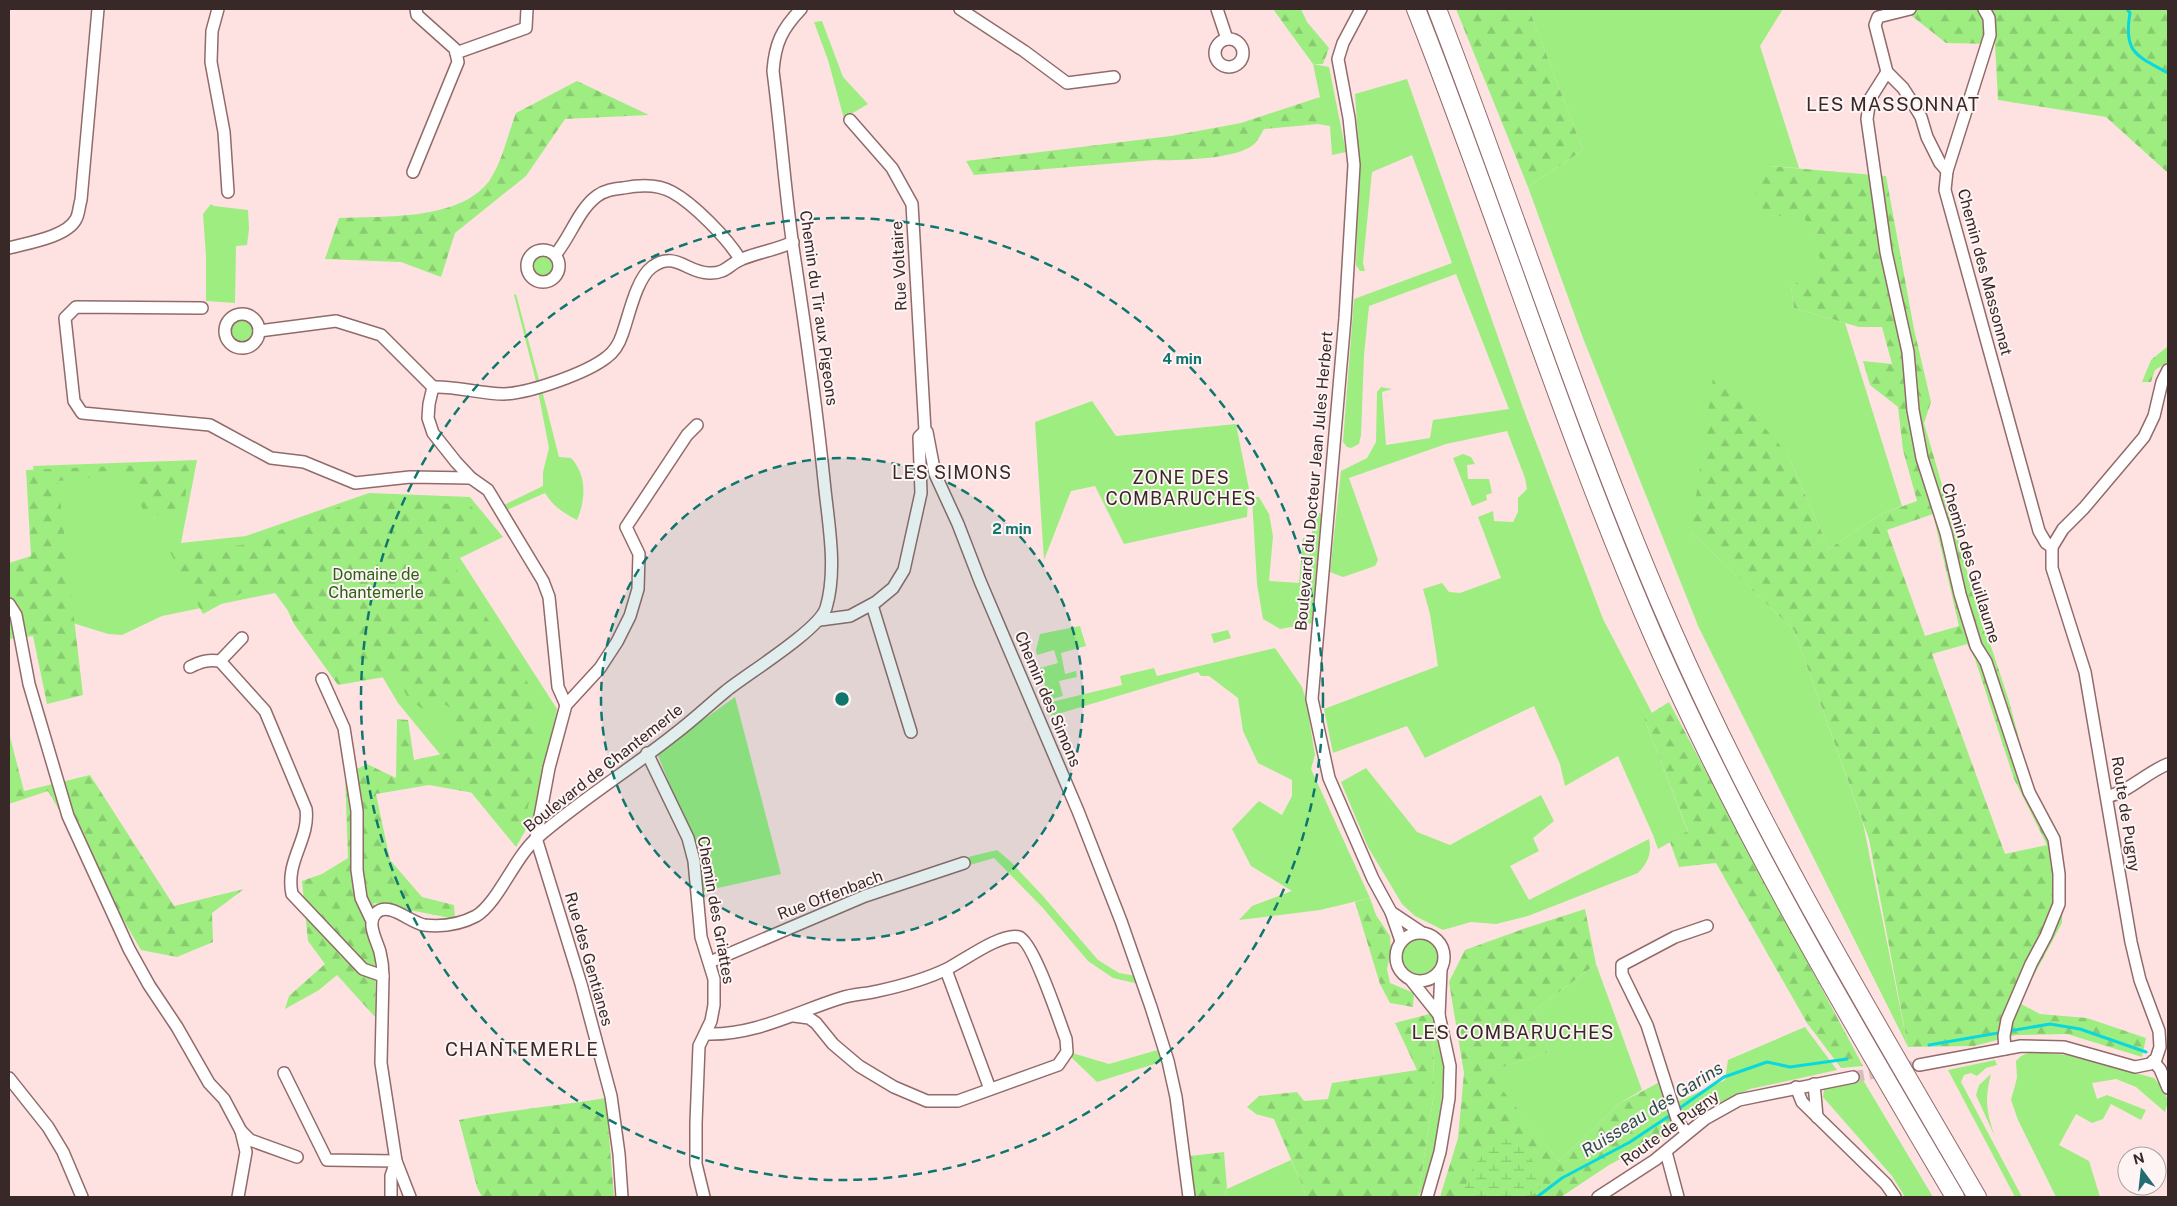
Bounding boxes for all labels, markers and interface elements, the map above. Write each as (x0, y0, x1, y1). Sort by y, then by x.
district label: LES MASSONNAT (1806, 93, 1980, 115)
street label: Chemin des Massonnat (1954, 187, 2016, 357)
street label: Chemin du Tir aux Pigeons (796, 209, 842, 407)
street label: Rue Voltaire (887, 221, 911, 311)
street label: Boulevard du Docteur Jean Jules Herbert (1291, 330, 1337, 632)
text: 4 min (1162, 350, 1202, 367)
district label: LES SIMONS (892, 462, 1012, 483)
district label: ZONE DES COMBARUCHES (1105, 467, 1257, 509)
street label: Chemin des Guillaume (1938, 481, 2004, 645)
text: 2 min (992, 520, 1032, 537)
park label: Domaine de Chantemerle (328, 565, 424, 602)
street label: Chemin des Simons (1011, 628, 1085, 770)
centre of rings (833, 690, 851, 708)
street label: Boulevard de Chantemerle (520, 700, 686, 836)
street label: Route de Pugny (2107, 755, 2145, 874)
street label: Chemin des Griattes (694, 835, 738, 985)
street label: Rue Offenbach (775, 866, 885, 924)
street label: Rue des Gentianes (561, 890, 617, 1028)
district label: LES COMBARUCHES (1411, 1021, 1615, 1043)
district label: CHANTEMERLE (445, 1038, 599, 1060)
water label: Ruisseau des Garins (1577, 1057, 1727, 1161)
street label: Route de Pugny (1617, 1086, 1723, 1170)
north arrow (2117, 1146, 2167, 1196)
text: N (2131, 1149, 2146, 1168)

